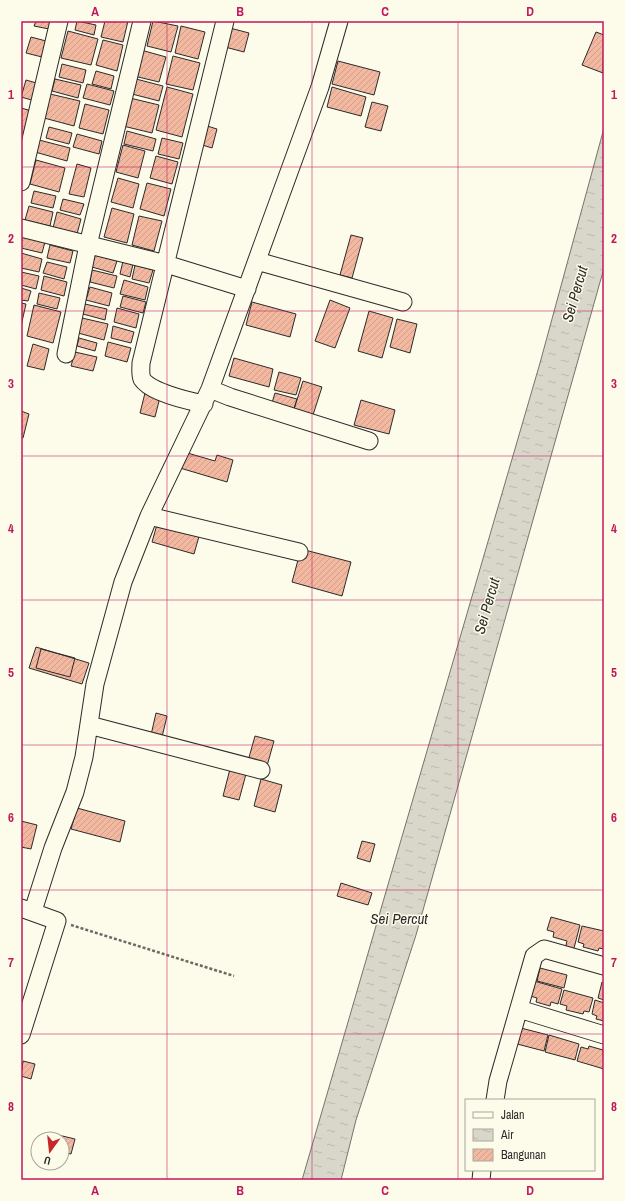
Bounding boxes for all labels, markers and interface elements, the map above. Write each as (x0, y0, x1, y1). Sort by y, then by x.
text: A (91, 3, 99, 20)
text: B (236, 3, 244, 20)
text: C (381, 3, 389, 20)
text: D (526, 3, 534, 20)
text: 1 (8, 86, 14, 103)
text: 1 (611, 86, 617, 103)
text: 2 (8, 230, 14, 247)
text: 2 (611, 230, 617, 247)
water label: Sei Percut (557, 263, 593, 324)
text: 3 (8, 375, 14, 392)
text: 3 (611, 375, 617, 392)
text: 4 (8, 520, 14, 537)
text: 4 (611, 520, 617, 537)
water label: Sei Percut (469, 575, 505, 636)
text: 5 (8, 664, 14, 681)
text: 5 (611, 664, 617, 681)
text: 6 (8, 809, 14, 826)
text: 6 (611, 809, 617, 826)
water label: Sei Percut (370, 908, 428, 929)
text: 7 (8, 954, 14, 971)
text: 7 (611, 954, 617, 971)
text: 8 (8, 1098, 14, 1115)
text: 8 (611, 1098, 617, 1115)
legend (465, 1099, 595, 1171)
text: Jalan (501, 1107, 525, 1123)
text: Air (500, 1127, 514, 1143)
north arrow (30, 1131, 70, 1171)
text: Bangunan (501, 1147, 546, 1163)
text: U (42, 1153, 52, 1168)
text: A (91, 1182, 99, 1199)
text: B (236, 1182, 244, 1199)
text: C (381, 1182, 389, 1199)
text: D (526, 1182, 534, 1199)

